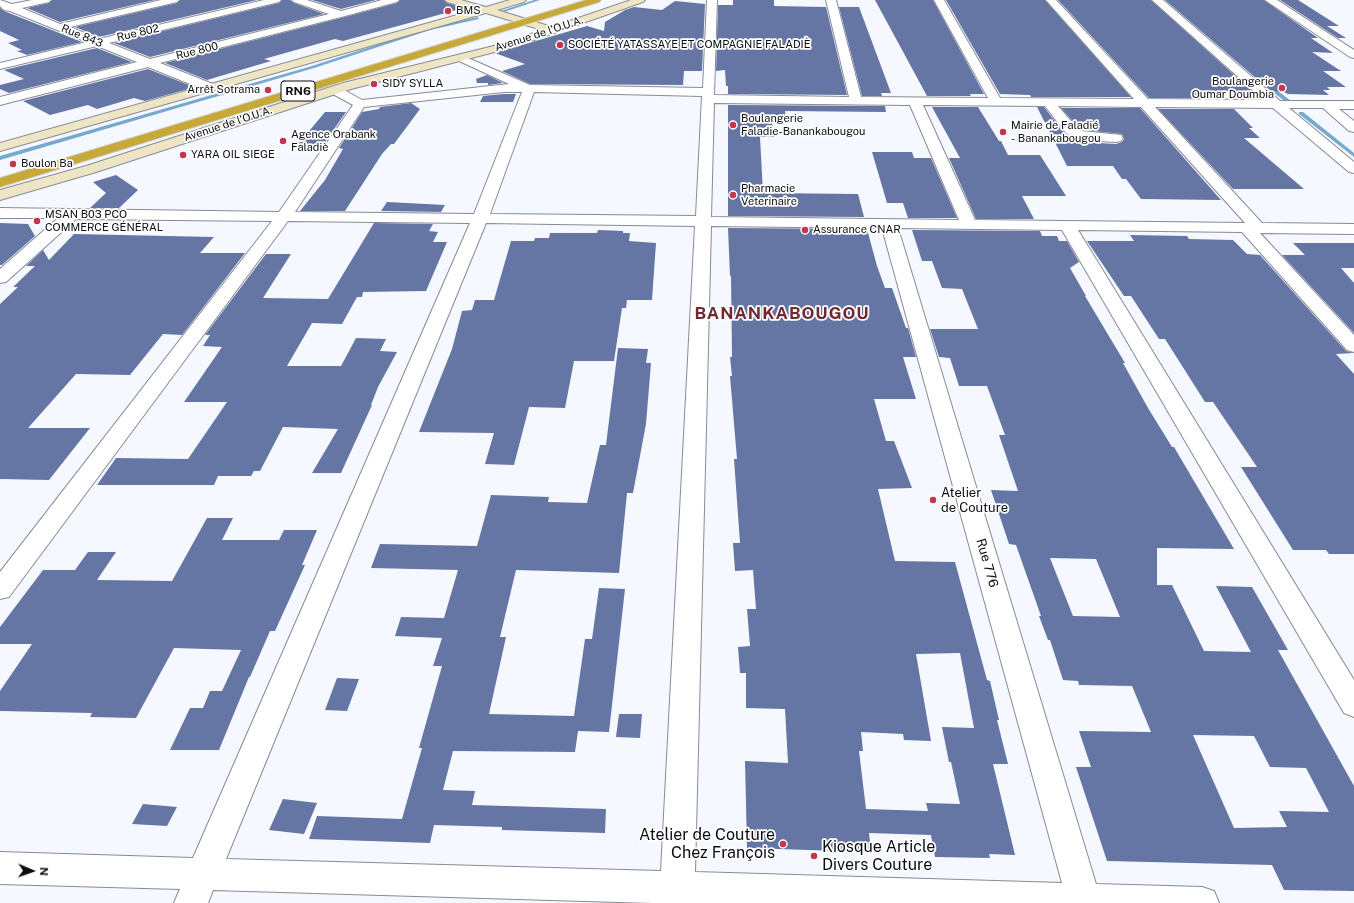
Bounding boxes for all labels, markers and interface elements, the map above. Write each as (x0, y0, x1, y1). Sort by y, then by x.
place label: BMS (456, 4, 481, 18)
marker: BMS (443, 6, 453, 16)
street label: Avenue de l'O.U.A. (493, 13, 585, 55)
street label: Rue 843 (59, 22, 105, 50)
street label: Rue 802 (116, 22, 160, 44)
place label: SOCIÉTÉ YATASSAYE ET COMPAGNIE FALADIÈ (568, 38, 811, 52)
street label: Rue 800 (175, 39, 219, 63)
marker: SOCIÉTÉ YATASSAYE ET COMPAGNIE FALADIÈ (555, 40, 565, 50)
place label: Boulangerie Oumar Doumbia (1192, 75, 1274, 101)
place label: SIDY SYLLA (382, 77, 443, 91)
marker: SIDY SYLLA (369, 79, 379, 89)
road number: RN6 (281, 81, 315, 101)
place label: Arrêt Sotrama (187, 83, 260, 97)
marker: Boulangerie Oumar Doumbia (1277, 83, 1287, 93)
marker: Arrêt Sotrama (263, 85, 273, 95)
street label: Avenue de l'O.U.A. (182, 103, 274, 145)
place label: Boulangerie Faladie-Banankabougou (741, 112, 865, 138)
place label: Mairie de Faladié - Banankabougou (1011, 119, 1101, 145)
marker: Boulangerie Faladie-Banankabougou (728, 120, 738, 130)
marker: Mairie de Faladié - Banankabougou (998, 127, 1008, 137)
place label: Agence Orabank Faladiè (291, 128, 376, 154)
marker: Agence Orabank Faladiè (278, 136, 288, 146)
place label: YARA OIL SIEGE (191, 148, 275, 162)
marker: YARA OIL SIEGE (178, 150, 188, 160)
place label: Boulon Ba (21, 157, 73, 171)
marker: Boulon Ba (8, 159, 18, 169)
place label: Pharmacie Veterinaire (741, 182, 797, 208)
marker: Pharmacie Veterinaire (728, 190, 738, 200)
place label: MSAN B03 PCO COMMERCE GÉNÉRAL (45, 208, 163, 234)
marker: MSAN B03 PCO COMMERCE GÉNÉRAL (32, 216, 42, 226)
place label: Assurance CNAR (813, 223, 901, 237)
marker: Assurance CNAR (800, 225, 810, 235)
district label: BANANKABOUGOU (694, 304, 870, 324)
place label: Atelier de Couture (941, 485, 1008, 516)
marker: Atelier de Couture (928, 495, 938, 505)
street label: Rue 776 (973, 537, 1001, 589)
place label: Atelier de Couture Chez François (639, 825, 775, 863)
place label: Kiosque Article Divers Couture (822, 837, 935, 875)
marker: Atelier de Couture Chez François (778, 839, 788, 849)
north arrow (12, 851, 52, 891)
marker: Kiosque Article Divers Couture (809, 851, 819, 861)
text: N (38, 867, 50, 876)

